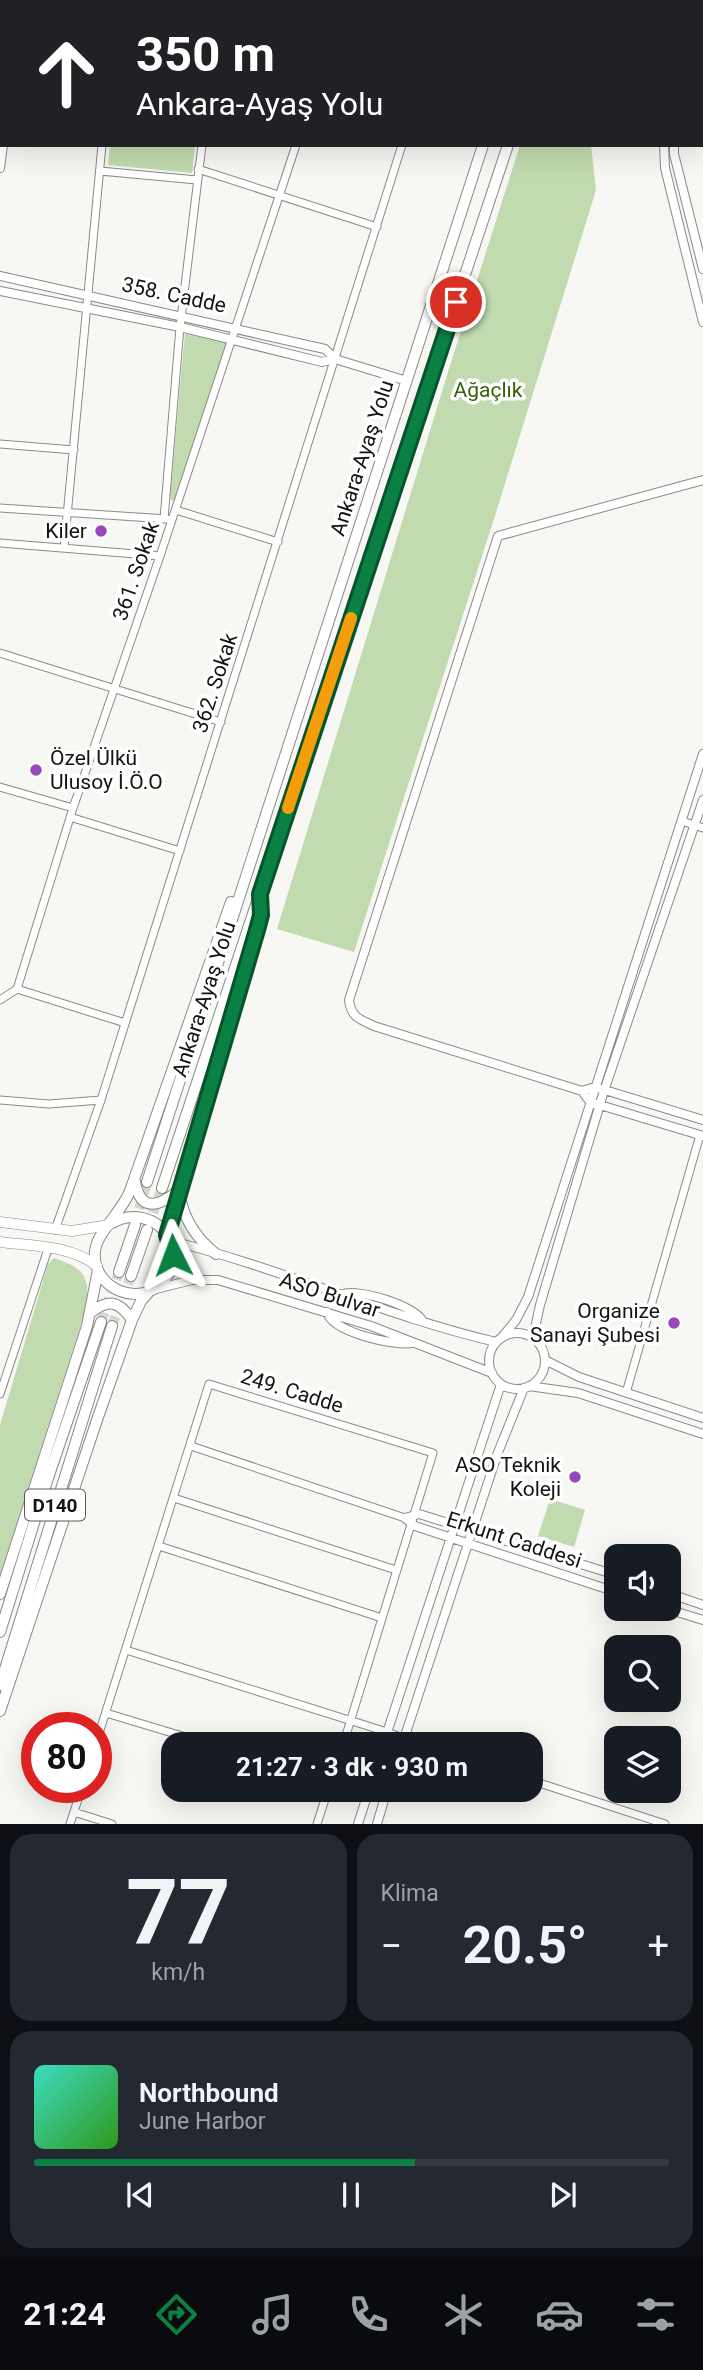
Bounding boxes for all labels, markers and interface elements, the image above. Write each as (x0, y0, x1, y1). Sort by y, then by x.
text: 350 m (136, 26, 275, 83)
icon: ahead (21, 28, 112, 119)
text: Ankara-Ayaş Yolu (136, 85, 383, 123)
street label: 358. Cadde (120, 272, 228, 318)
pin (426, 272, 486, 332)
icon: arrive (437, 283, 475, 321)
street label: Ankara-Ayaş Yolu (326, 377, 398, 539)
park label: Ağaçlık (454, 378, 523, 402)
street label: 361. Sokak (108, 518, 164, 624)
place label: Kiler (45, 519, 87, 543)
marker: Kiler (93, 523, 109, 539)
street label: 362. Sokak (188, 630, 242, 736)
place label: Özel Ülkü Ulusoy İ.Ö.O (50, 746, 163, 794)
marker: Özel Ülkü Ulusoy İ.Ö.O (28, 762, 44, 778)
street label: Ankara-Ayaş Yolu (168, 918, 240, 1080)
position arrow (136, 1218, 210, 1292)
street label: ASO Bulvar (277, 1267, 383, 1323)
place label: Organize Sanayi Şubesi (530, 1299, 660, 1347)
marker: Organize Sanayi Şubesi (666, 1315, 682, 1331)
street label: 249. Cadde (238, 1364, 346, 1418)
place label: ASO Teknik Koleji (455, 1453, 561, 1501)
marker: ASO Teknik Koleji (567, 1469, 583, 1485)
road number: D140 (25, 1490, 85, 1520)
street label: Erkunt Caddesi (443, 1507, 585, 1573)
map controls (604, 1544, 681, 1803)
button: sound (604, 1544, 681, 1621)
button: search (604, 1635, 681, 1712)
speed limit sign: 80 (21, 1712, 112, 1803)
button: layers (604, 1726, 681, 1803)
text: 21:27 · 3 dk · 930 m (236, 1752, 468, 1782)
text: 77 (126, 1860, 230, 1966)
text: Klima (381, 1880, 439, 1907)
text: 20.5° (462, 1915, 587, 1976)
text: − (381, 1924, 402, 1968)
text: + (647, 1924, 669, 1968)
text: km/h (151, 1959, 205, 1986)
text: Northbound (139, 2078, 279, 2108)
text: June Harbor (139, 2108, 266, 2135)
icon: previous (121, 2176, 159, 2214)
icon: pause (332, 2176, 370, 2214)
icon: next (544, 2176, 582, 2214)
icon: directions (152, 2290, 201, 2339)
icon: music (248, 2290, 297, 2339)
icon: phone (344, 2290, 393, 2339)
icon: climate (439, 2290, 488, 2339)
icon: car (535, 2290, 584, 2339)
icon: filters (631, 2290, 680, 2339)
text: 21:24 (23, 2295, 106, 2333)

